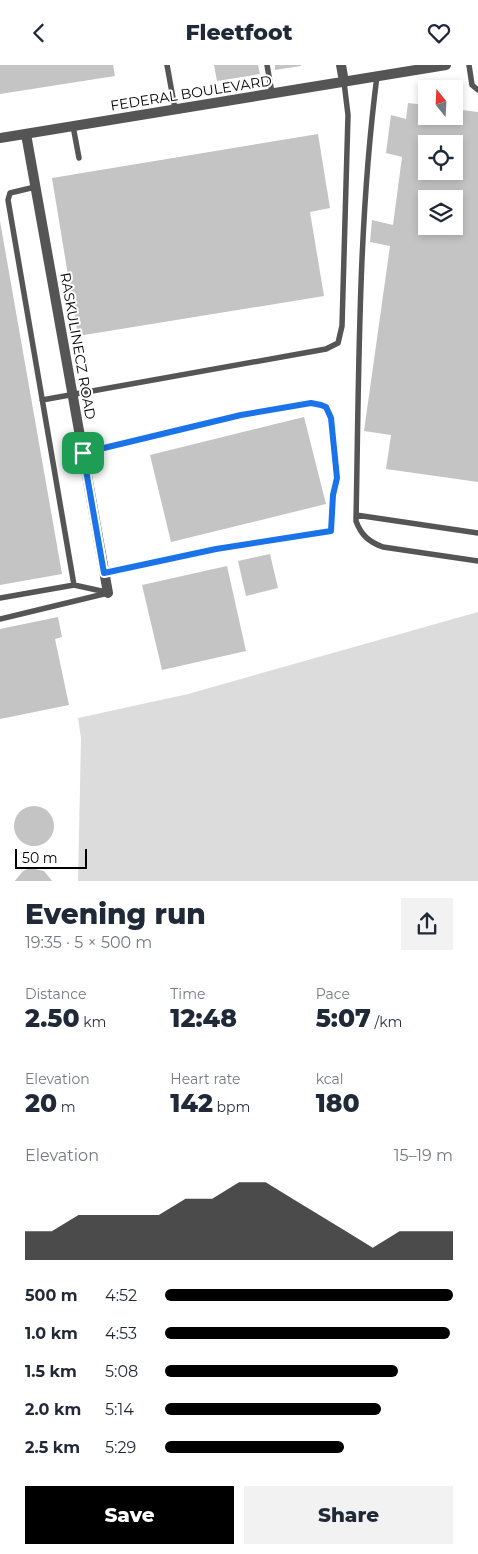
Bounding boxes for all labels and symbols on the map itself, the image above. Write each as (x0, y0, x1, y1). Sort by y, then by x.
street label: FEDERAL BOULEVARD (109, 71, 273, 115)
north arrow (418, 80, 462, 125)
street label: RASKULINECZ ROAD (56, 271, 100, 421)
pin (62, 432, 104, 474)
scale bar (15, 847, 88, 870)

